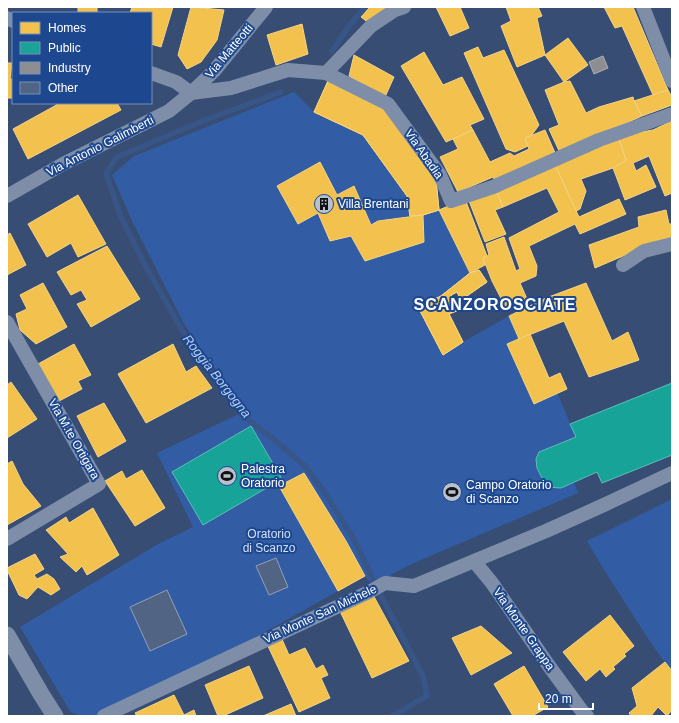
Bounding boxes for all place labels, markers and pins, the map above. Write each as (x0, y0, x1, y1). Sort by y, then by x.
building icon: Villa Brentani (313, 193, 335, 215)
place label: Villa Brentani (338, 197, 409, 211)
place label: Palestra Oratorio (241, 462, 285, 490)
sports icon: Palestra Oratorio (216, 465, 238, 487)
place label: Campo Oratorio di Scanzo (466, 478, 552, 506)
sports icon: Campo Oratorio di Scanzo (441, 481, 463, 503)

